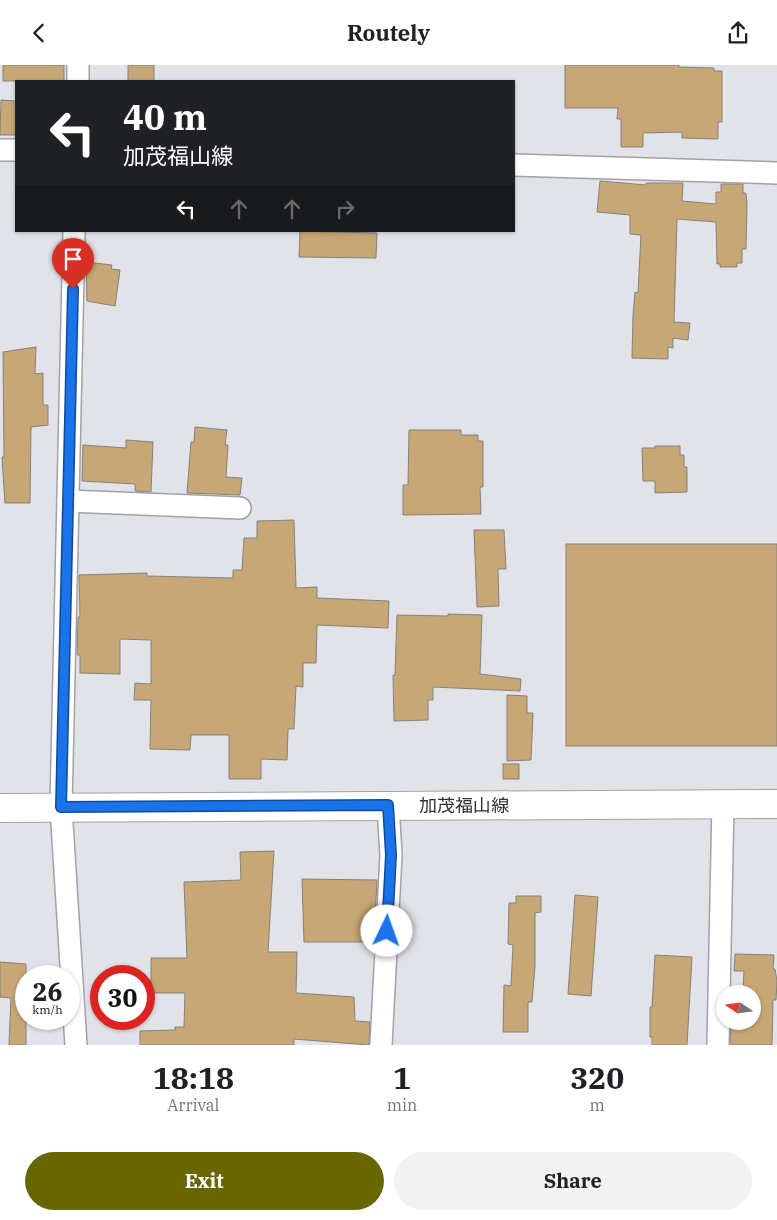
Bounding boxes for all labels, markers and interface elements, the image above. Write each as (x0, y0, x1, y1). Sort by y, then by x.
text: Routely (347, 18, 430, 47)
icon: back (25, 19, 53, 47)
icon: share (724, 19, 752, 47)
text: 40 m (123, 94, 207, 140)
icon: left (40, 100, 105, 165)
text: 加茂福山線 (123, 141, 233, 170)
icon: left (172, 195, 200, 223)
icon: ahead (225, 195, 253, 223)
icon: ahead (278, 195, 306, 223)
icon: right (331, 195, 359, 223)
pin (52, 238, 94, 289)
icon: arrive (59, 245, 87, 273)
street label: 加茂福山線 (419, 794, 509, 817)
position arrow (360, 904, 412, 956)
speed limit sign: 30 (90, 965, 155, 1030)
text: 26 (32, 975, 63, 1008)
north arrow (716, 985, 761, 1030)
map controls (716, 985, 761, 1030)
text: km/h (32, 1002, 63, 1017)
text: 18:18 (153, 1058, 234, 1097)
text: 1 (393, 1058, 411, 1097)
text: 320 (570, 1058, 624, 1097)
text: Arrival (167, 1095, 219, 1115)
text: min (387, 1095, 417, 1115)
text: m (590, 1095, 605, 1115)
button: Exit (25, 1152, 384, 1210)
button: Share (394, 1152, 752, 1210)

